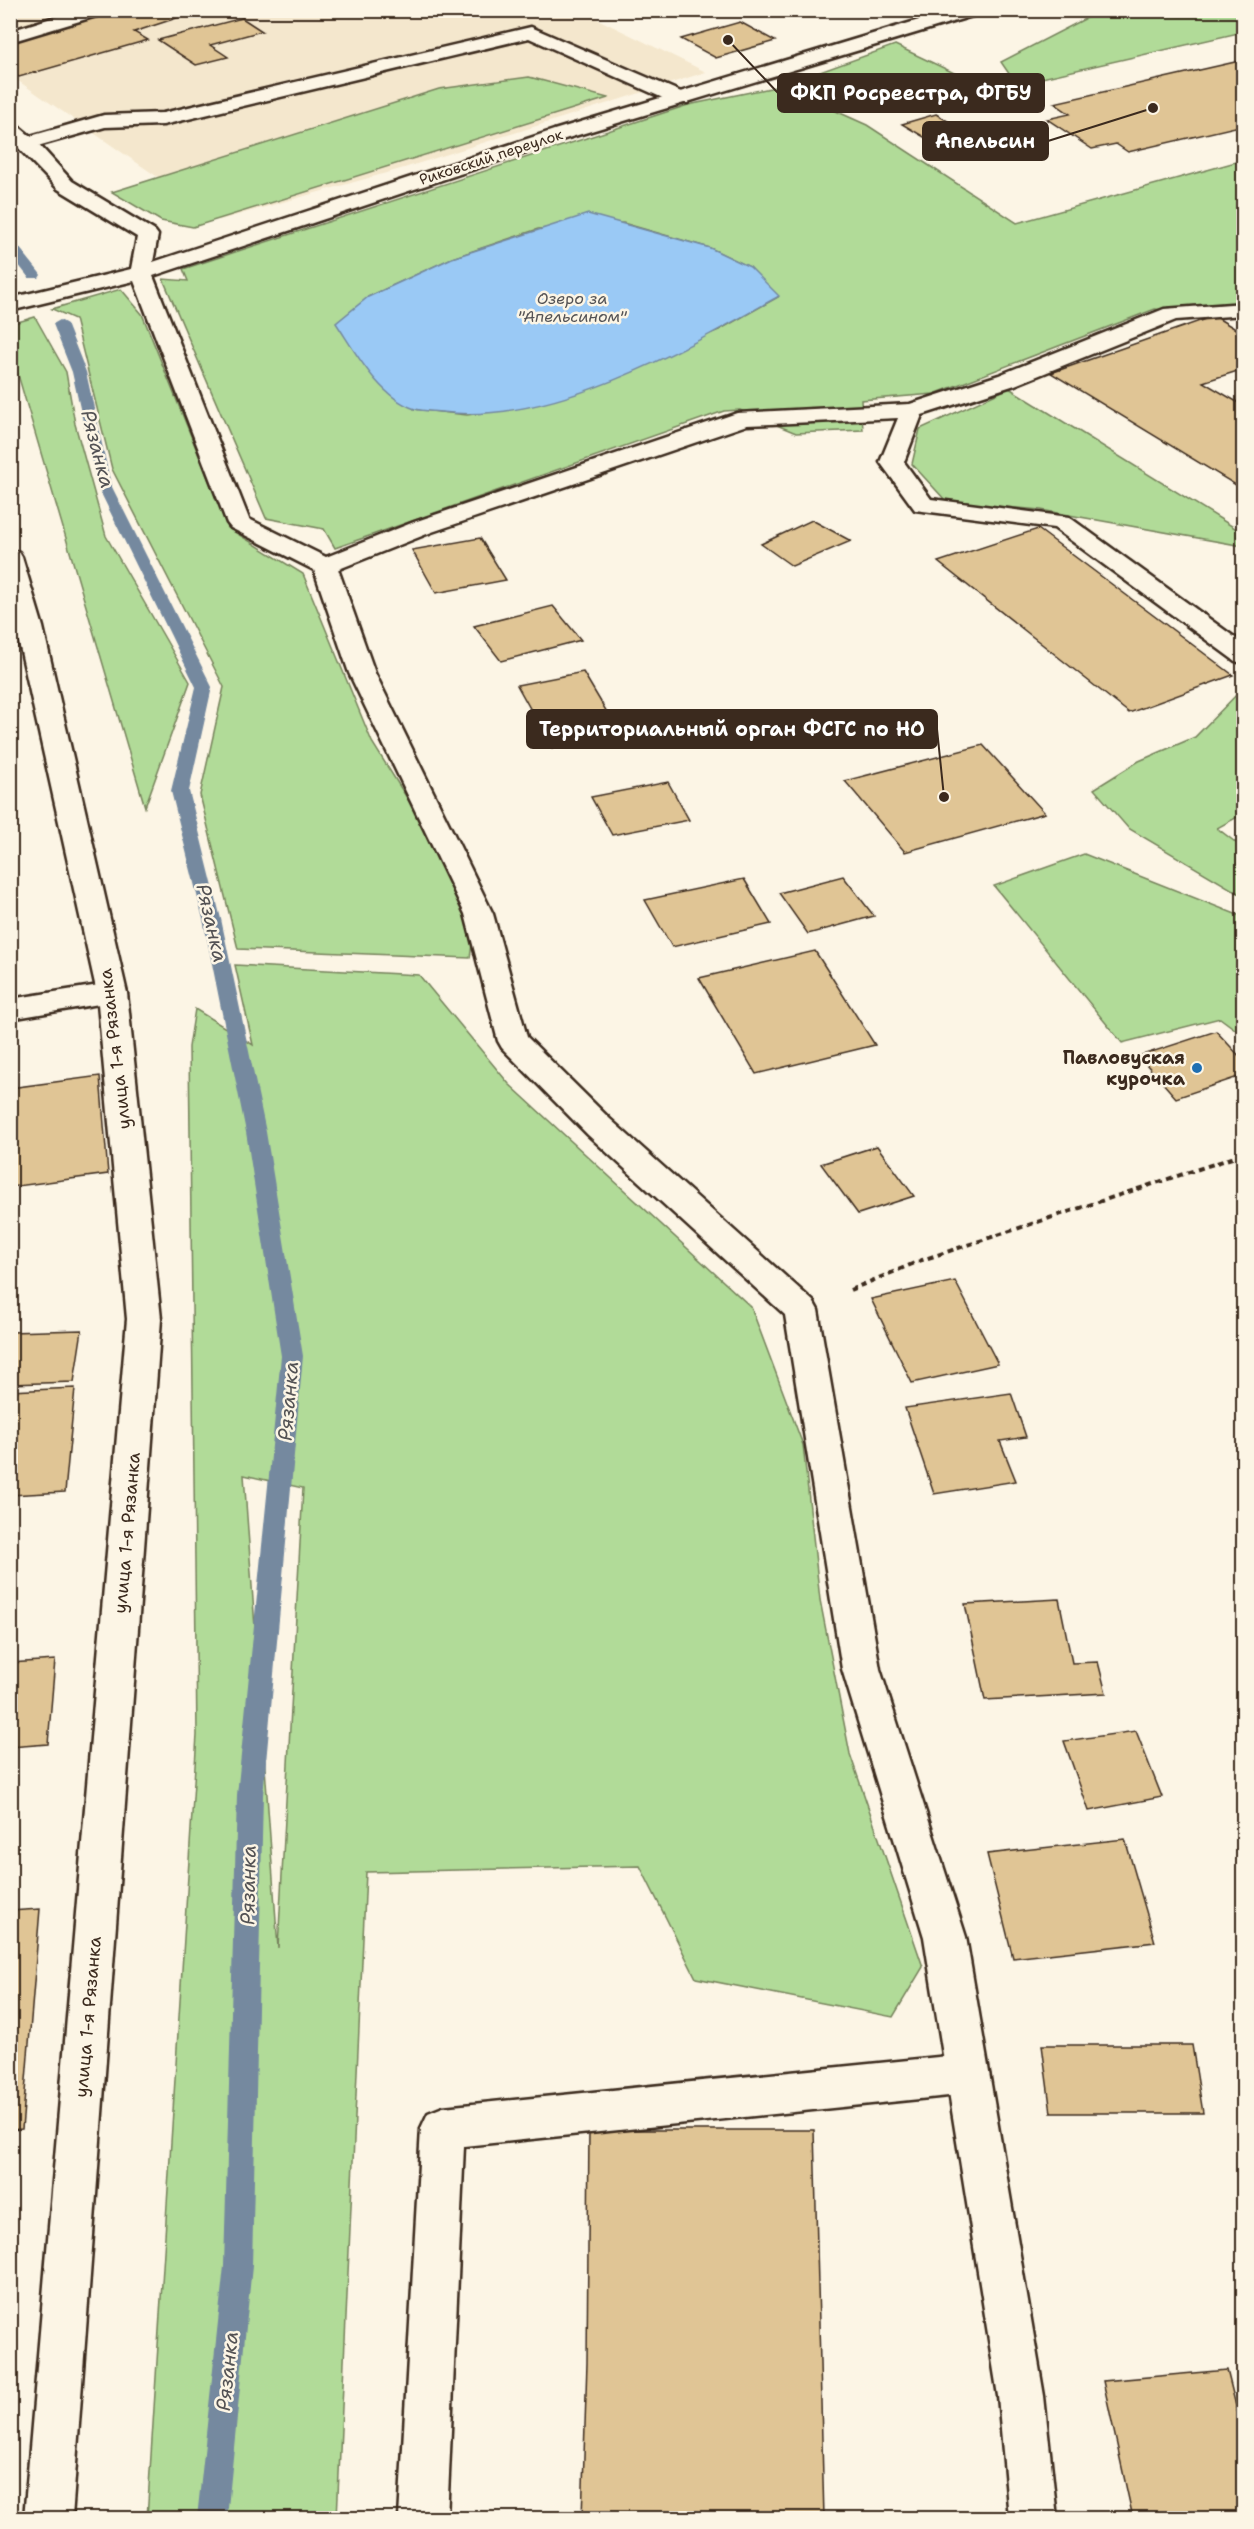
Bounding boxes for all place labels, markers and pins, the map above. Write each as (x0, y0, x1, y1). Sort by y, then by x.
callout: ФКП Росреестра, ФГБУ (778, 74, 1044, 112)
callout: Апельсин (923, 122, 1048, 160)
callout: Территориальный орган ФСГС по НО (527, 710, 937, 748)
place label: Павловуская курочка (1063, 1046, 1186, 1091)
marker: Павловуская курочка (1190, 1061, 1204, 1075)

